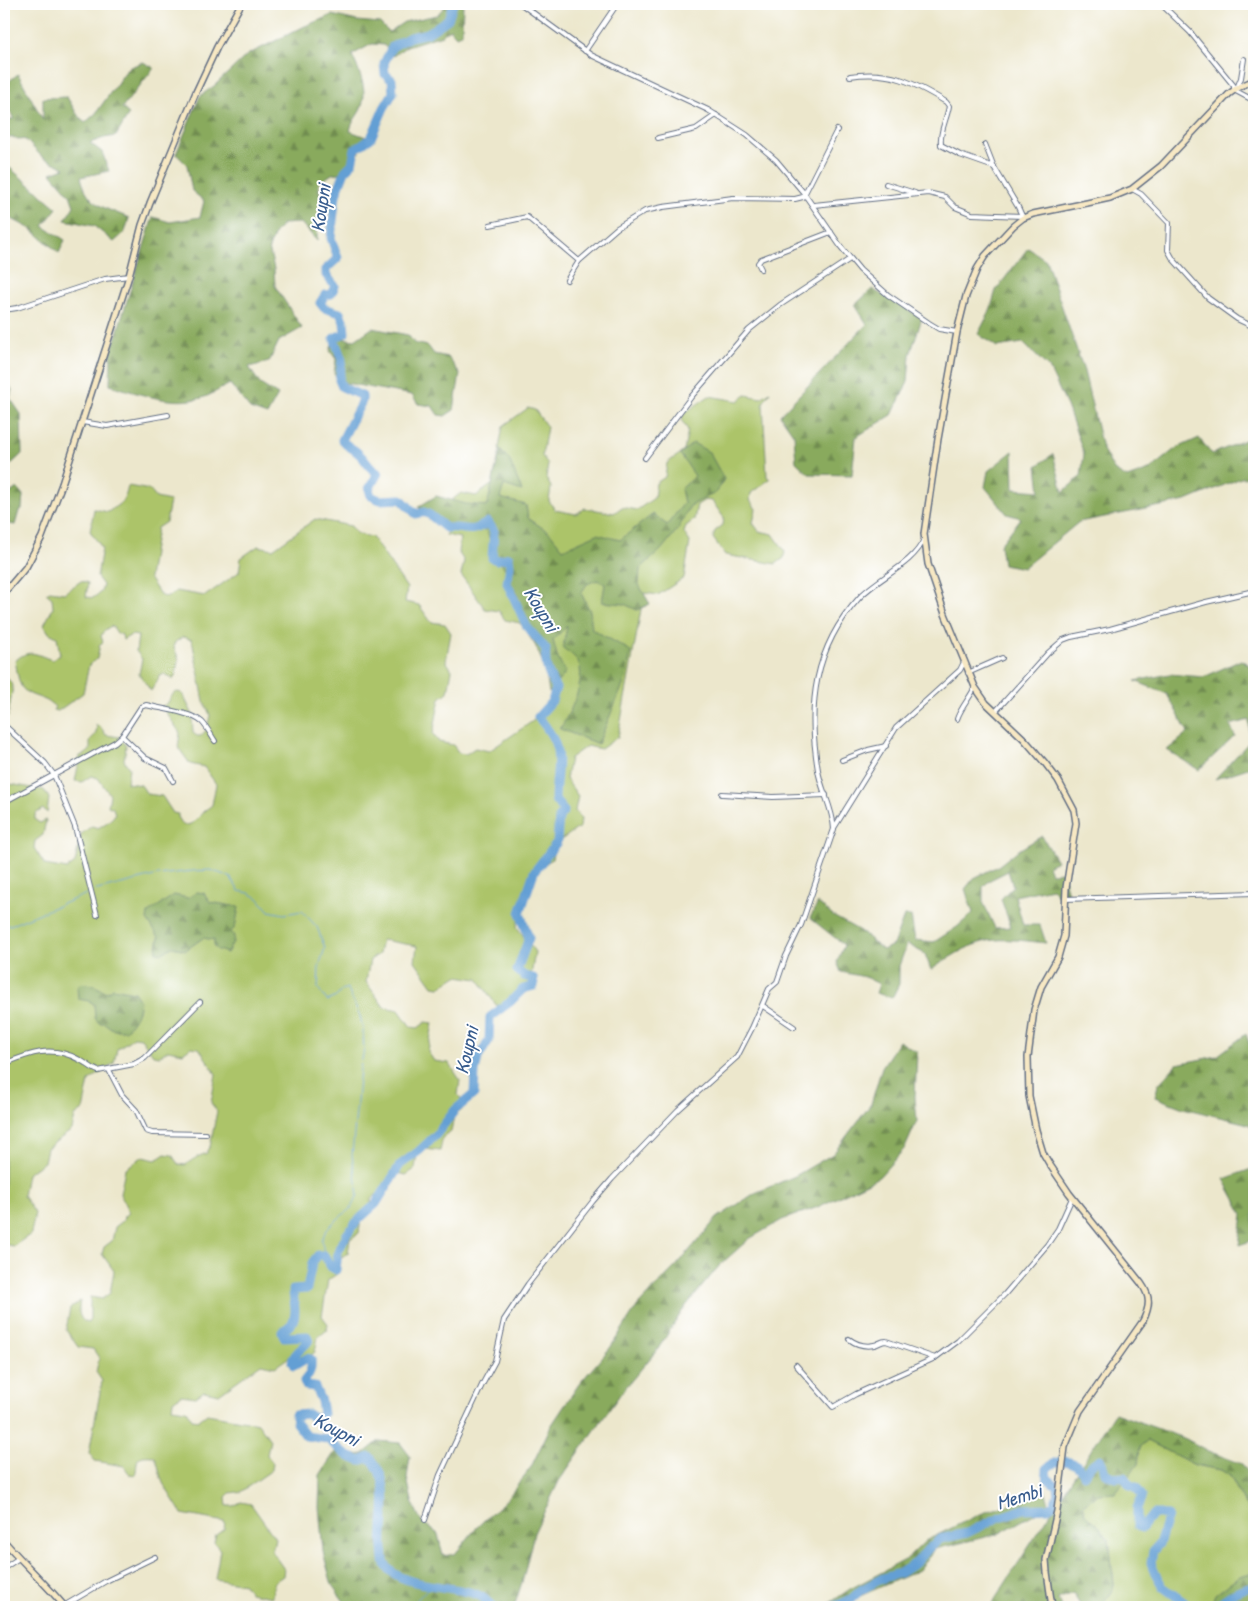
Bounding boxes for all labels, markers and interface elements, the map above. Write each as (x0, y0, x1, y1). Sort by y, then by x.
water label: Koupni (303, 180, 338, 234)
water label: Koupni (517, 581, 567, 639)
water label: Koupni (447, 1021, 486, 1077)
water label: Koupni (309, 1406, 367, 1454)
water label: Membi (993, 1476, 1047, 1516)

